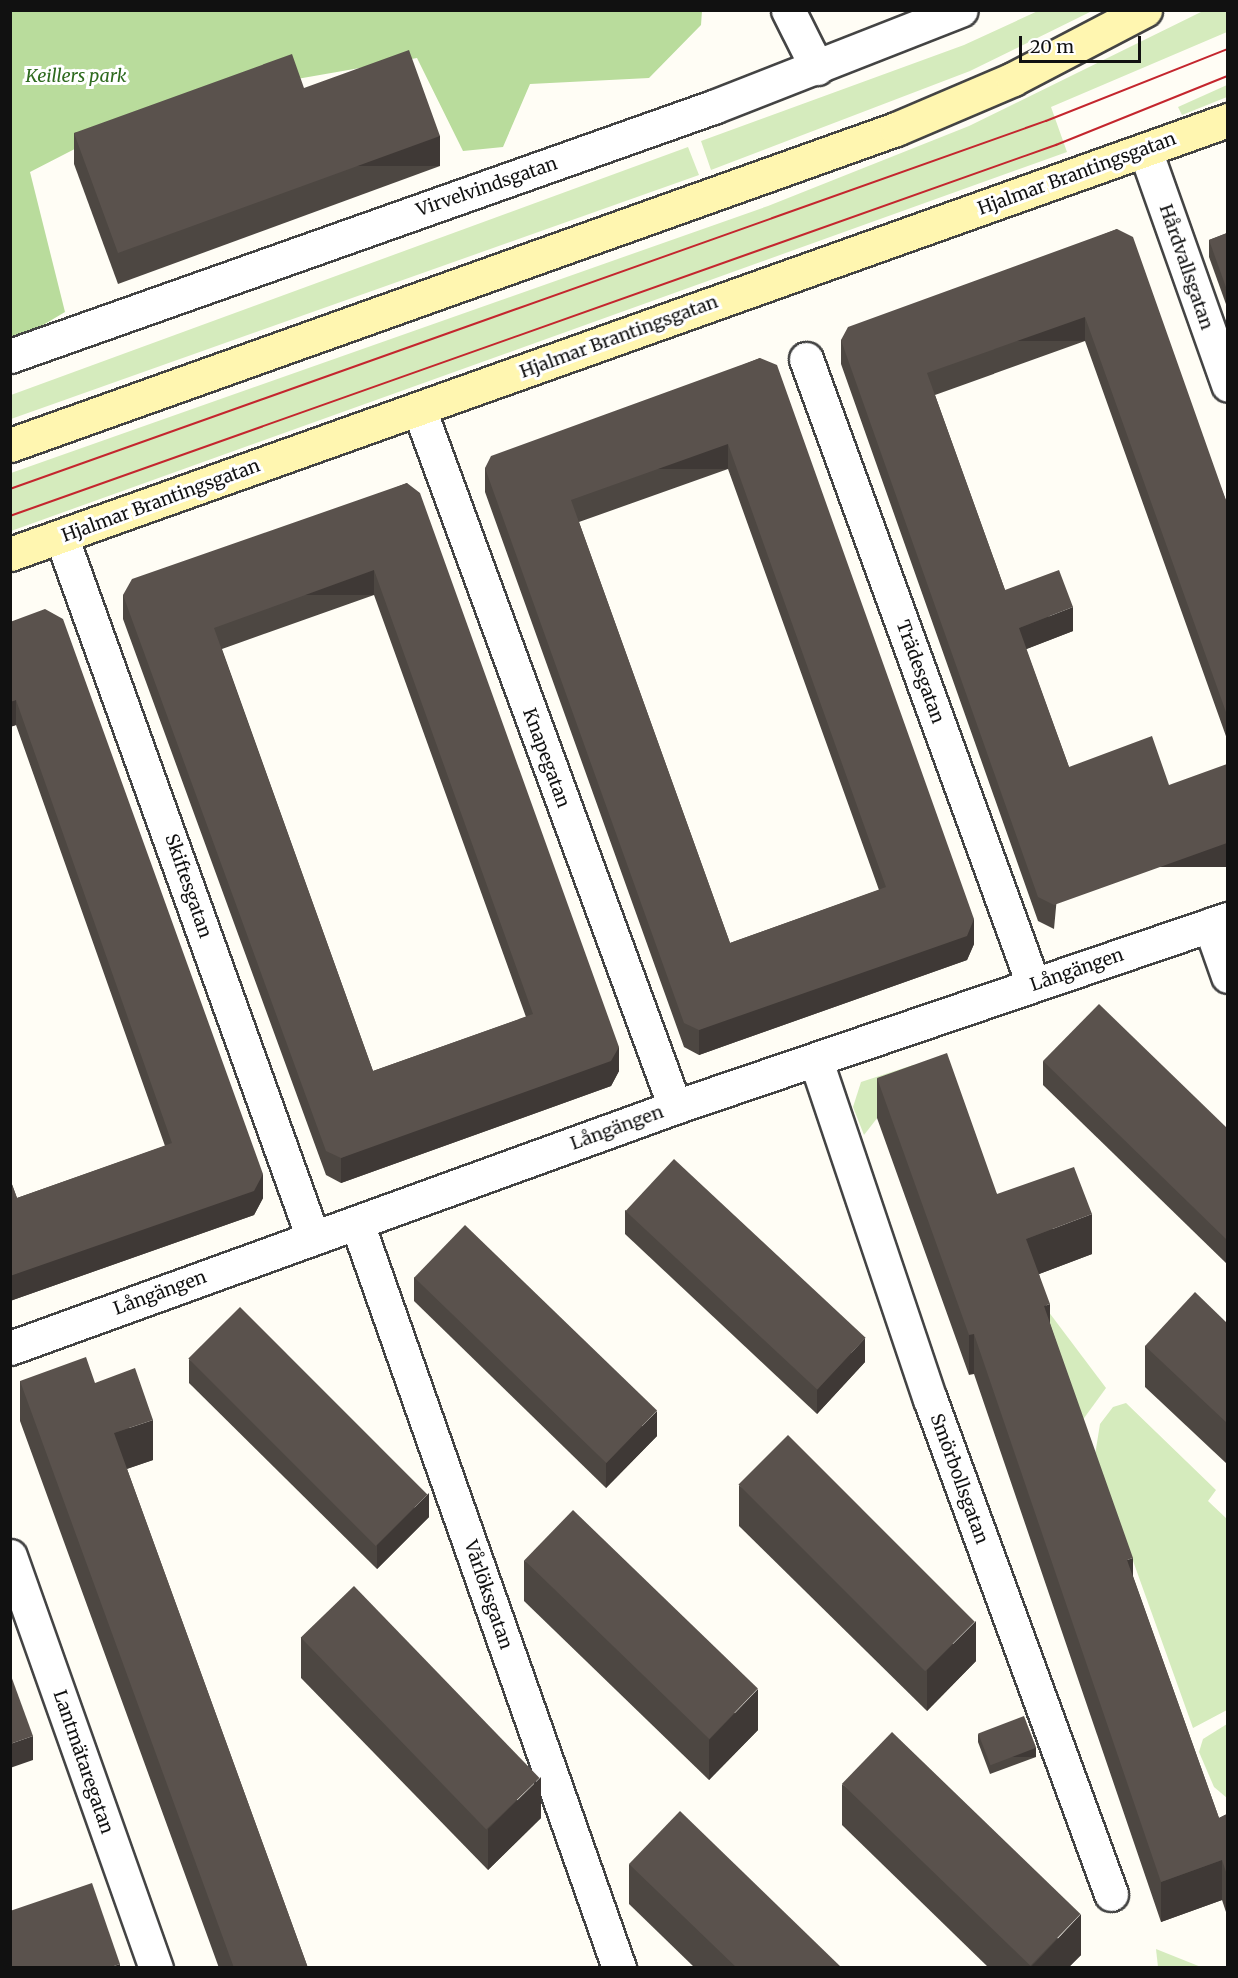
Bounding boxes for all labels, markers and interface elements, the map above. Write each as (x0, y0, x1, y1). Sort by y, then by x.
scale bar (1022, 24, 1144, 62)
text: 20 m (1030, 35, 1074, 58)
park label: Keillers park (25, 65, 127, 87)
street label: Hjalmar Brantingsgatan (975, 128, 1179, 220)
street label: Virvelvindsgatan (414, 153, 560, 221)
street label: Hårdvallsgatan (1154, 201, 1218, 333)
street label: Hjalmar Brantingsgatan (517, 291, 721, 383)
street label: Hjalmar Brantingsgatan (59, 455, 263, 547)
street label: Trädesgatan (891, 617, 949, 727)
street label: Knapegatan (518, 705, 574, 811)
street label: Skiftesgatan (160, 831, 216, 941)
street label: Långängen (1027, 944, 1127, 996)
street label: Långängen (568, 1101, 666, 1155)
street label: Långängen (111, 1266, 209, 1320)
street label: Smörbollsgatan (925, 1411, 993, 1547)
street label: Vårlöksgatan (459, 1538, 517, 1652)
street label: Lantmätaregatan (48, 1687, 118, 1837)

